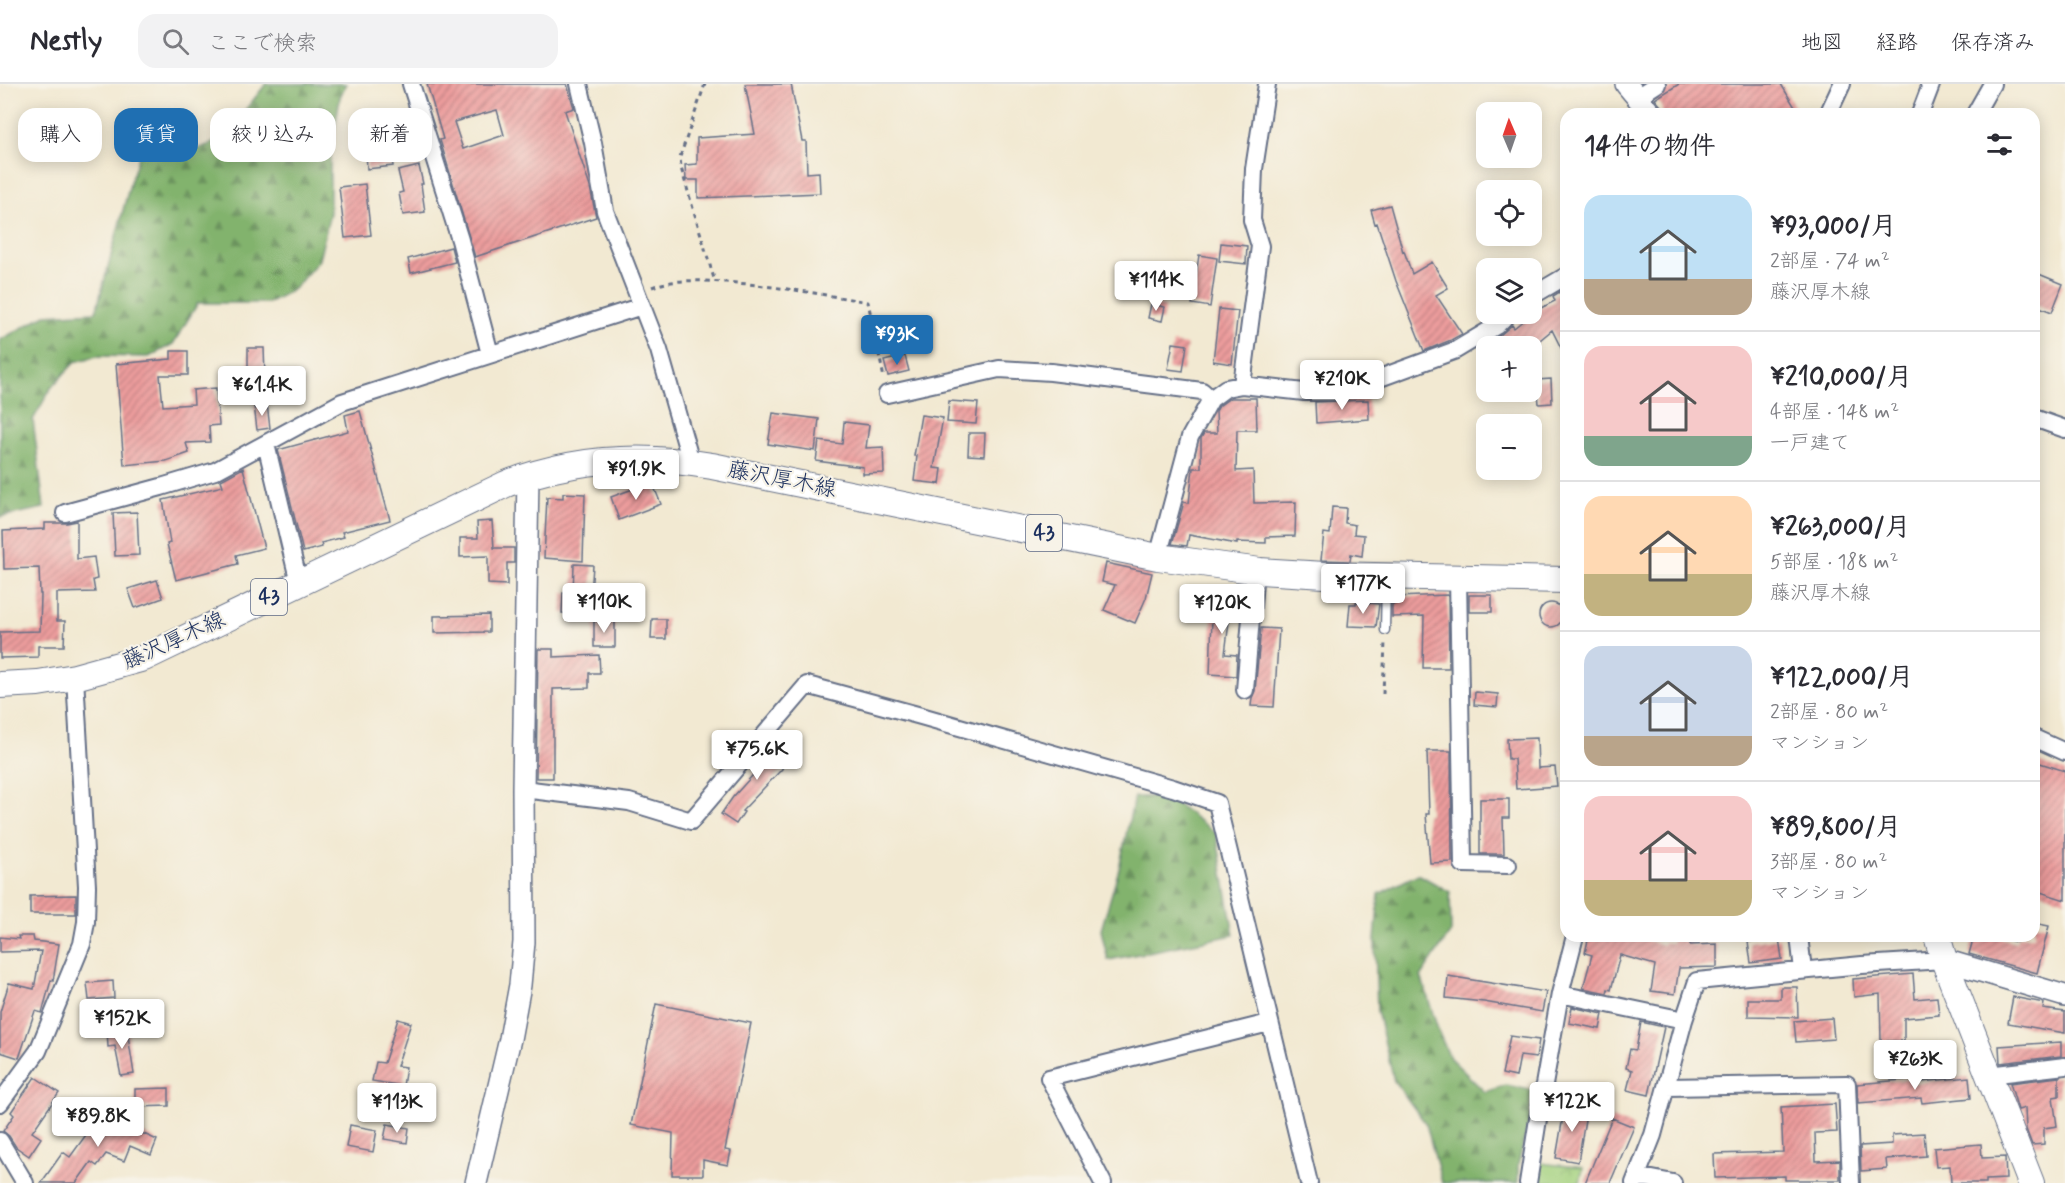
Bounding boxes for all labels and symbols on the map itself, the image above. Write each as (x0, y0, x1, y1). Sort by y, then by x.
north arrow (1476, 102, 1542, 168)
pin: ¥114K (1114, 261, 1198, 312)
pin: ¥93K (861, 315, 933, 366)
pin: ¥210K (1300, 360, 1384, 411)
pin: ¥61.4K (213, 366, 311, 417)
pin: ¥91.9K (587, 450, 685, 501)
street label: 藤沢厚木線 (725, 456, 839, 504)
road number: 43 (1026, 515, 1062, 551)
pin: ¥177K (1321, 564, 1405, 615)
road number: 43 (251, 579, 287, 615)
pin: ¥110K (562, 583, 646, 634)
pin: ¥120K (1180, 584, 1264, 635)
street label: 藤沢厚木線 (118, 606, 230, 676)
pin: ¥75.6K (708, 730, 806, 781)
pin: ¥152K (80, 999, 164, 1050)
pin: ¥263K (1873, 1040, 1957, 1091)
pin: ¥122K (1530, 1082, 1614, 1133)
pin: ¥113K (355, 1083, 439, 1134)
pin: ¥89.8K (49, 1097, 147, 1148)

